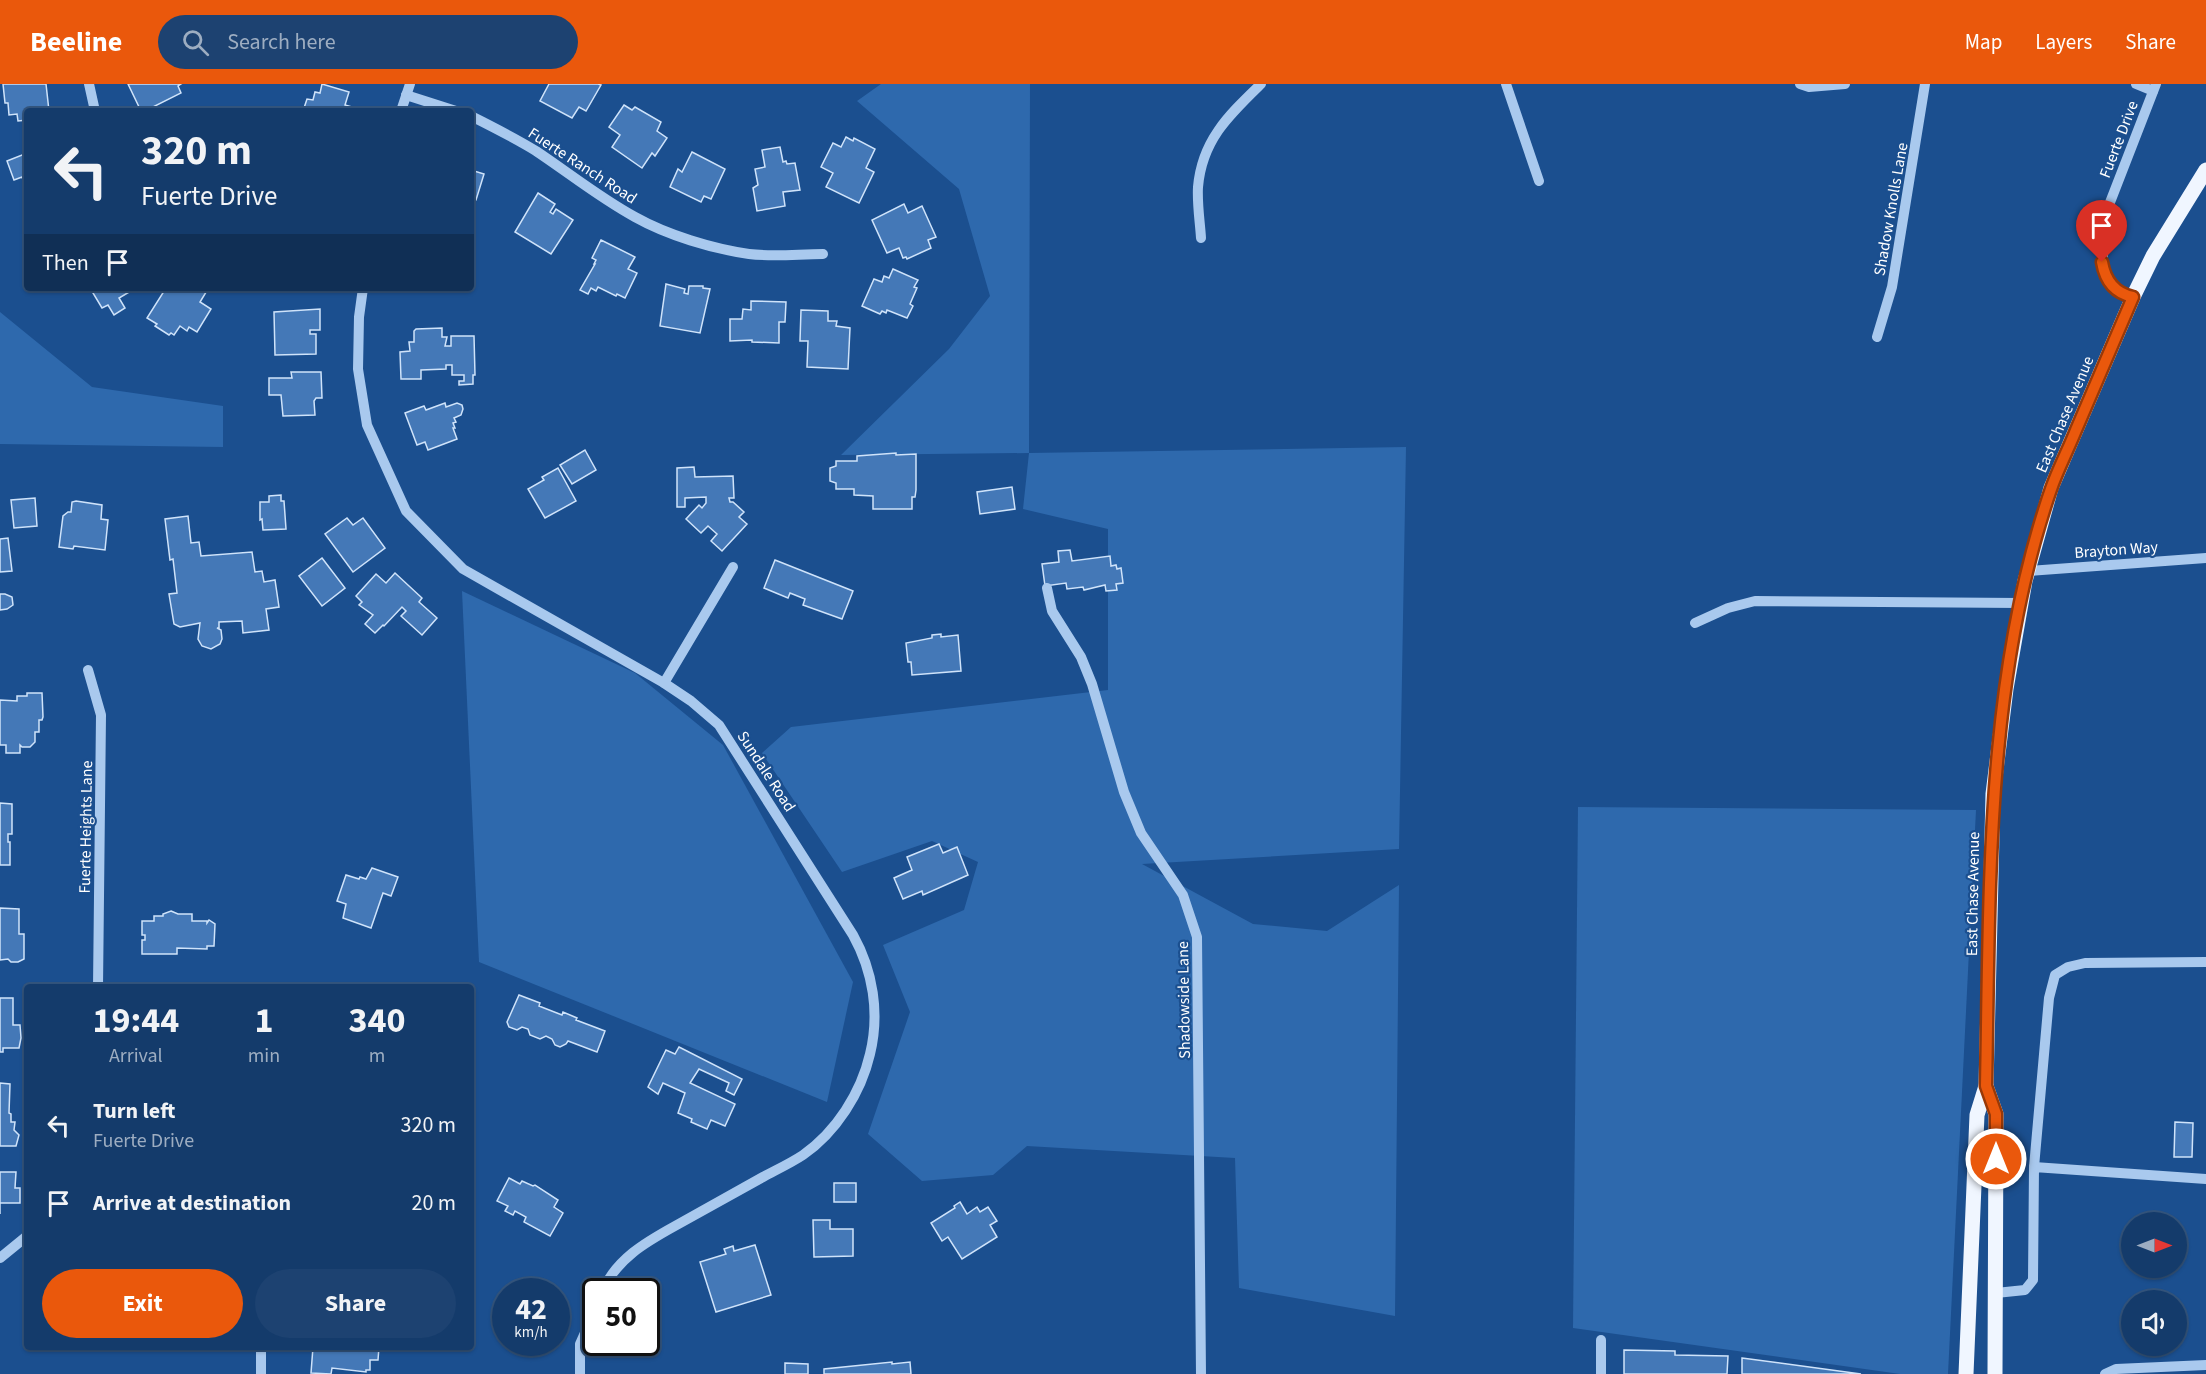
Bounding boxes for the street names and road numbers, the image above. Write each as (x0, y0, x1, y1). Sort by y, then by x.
street label: Fuerte Drive (2094, 98, 2144, 181)
street label: Fuerte Ranch Road (524, 122, 641, 209)
street label: Shadow Knolls Lane (1868, 141, 1914, 277)
street label: East Chase Avenue (2030, 353, 2099, 476)
street label: Brayton Way (2074, 536, 2159, 564)
street label: Sundale Road (732, 727, 801, 816)
street label: Fuerte Heights Lane (74, 760, 98, 894)
street label: East Chase Avenue (1961, 832, 1985, 956)
street label: Shadowside Lane (1172, 941, 1196, 1059)

